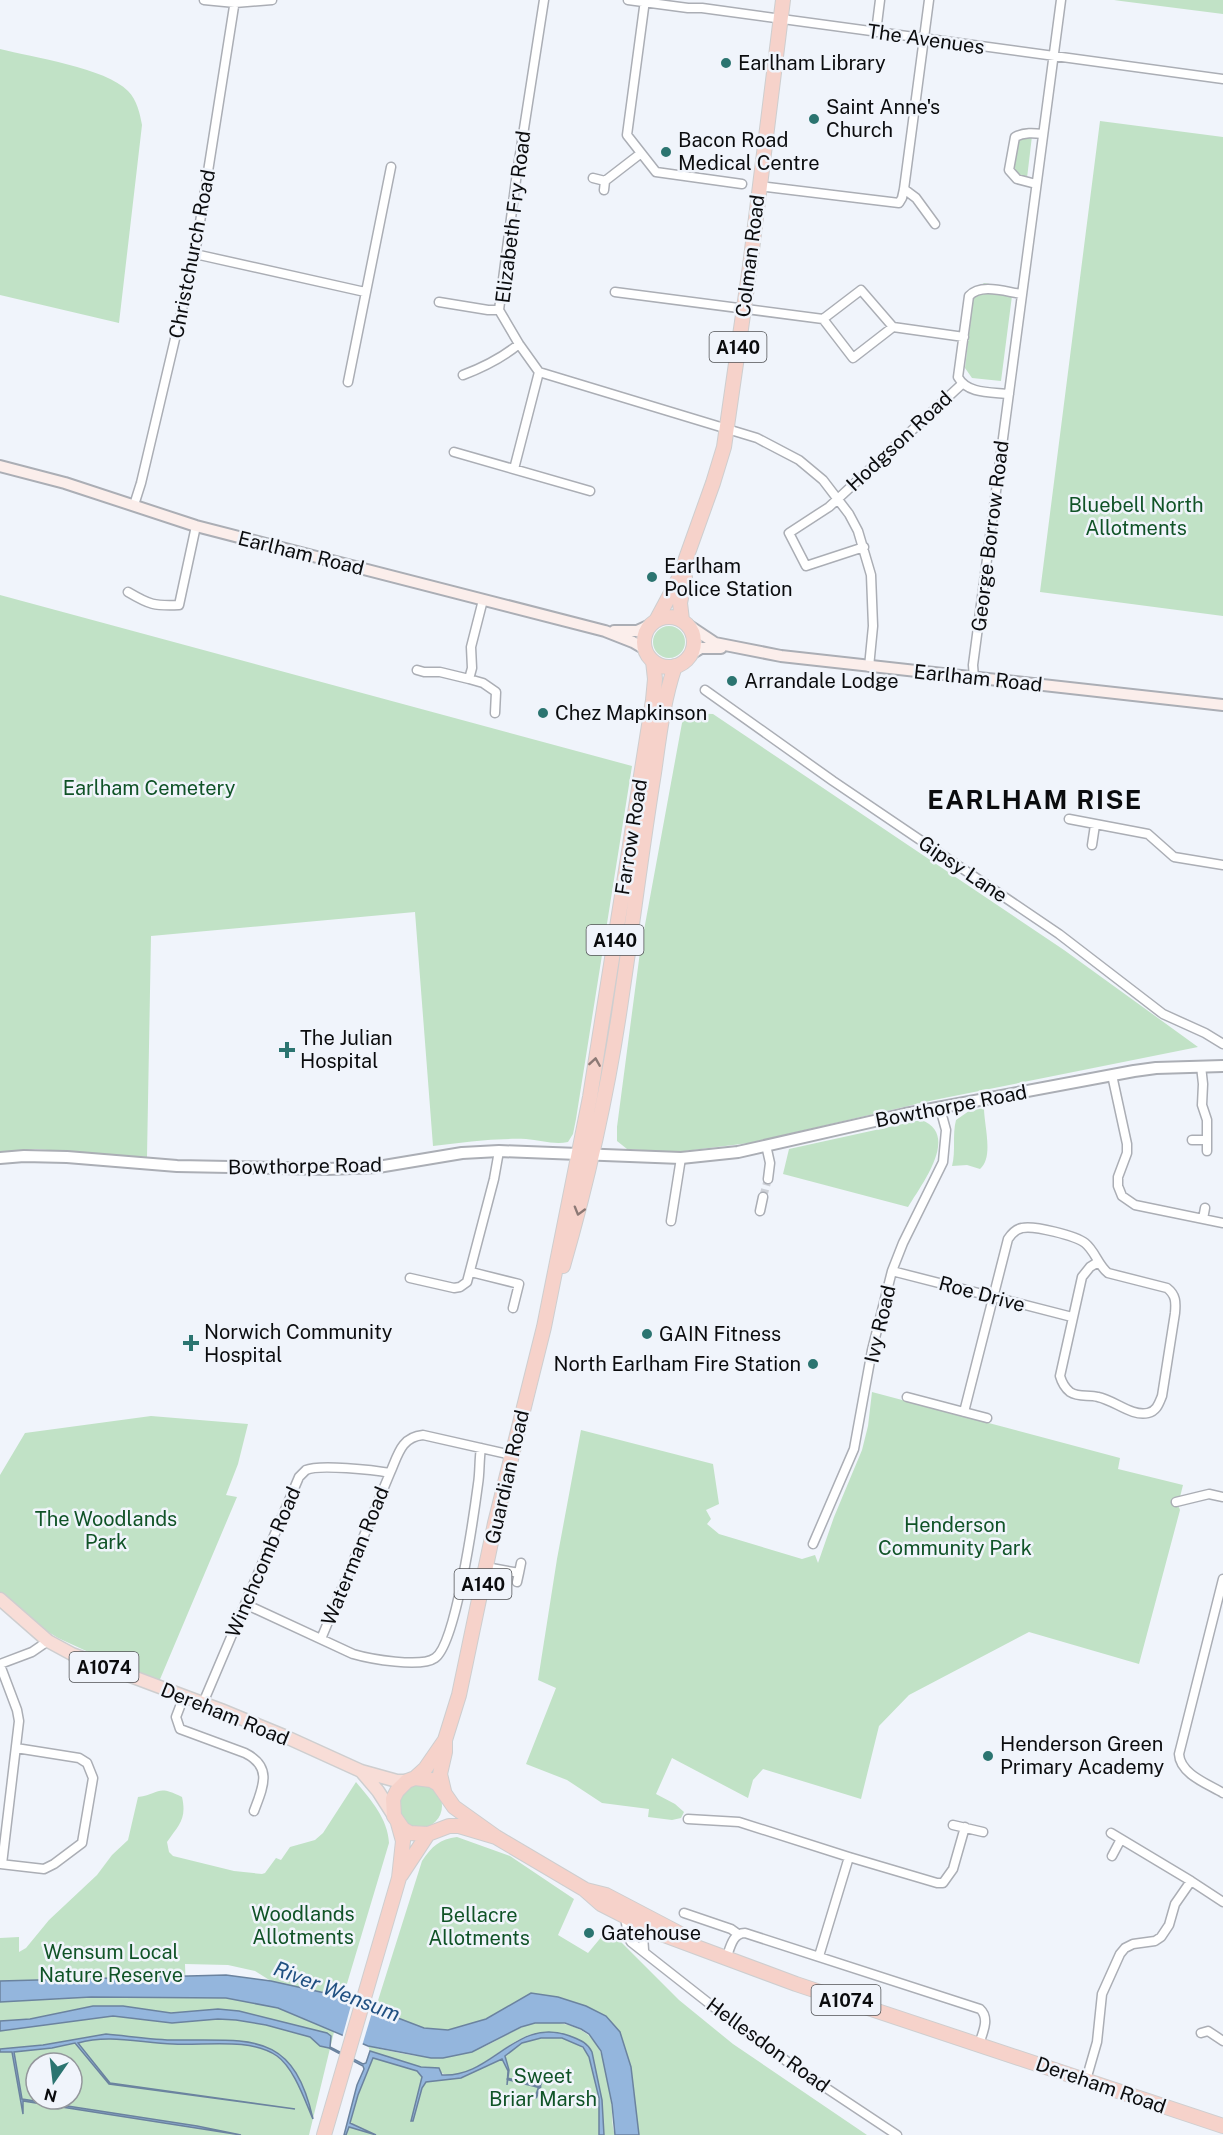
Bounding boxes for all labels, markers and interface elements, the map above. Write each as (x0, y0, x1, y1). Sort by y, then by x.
street label: The Avenues (866, 19, 986, 59)
place label: Earlham Library (738, 51, 886, 75)
marker: Earlham Library (719, 56, 733, 70)
place label: Saint Anne's Church (826, 95, 940, 142)
marker: Saint Anne's Church (807, 112, 821, 126)
place label: Bacon Road Medical Centre (678, 128, 820, 175)
street label: Elizabeth Fry Road (491, 129, 535, 305)
marker: Bacon Road Medical Centre (659, 145, 673, 159)
street label: Christchurch Road (164, 167, 220, 341)
street label: Colman Road (731, 193, 769, 319)
road number: A140 (710, 332, 766, 362)
street label: Hodgson Road (841, 386, 957, 496)
street label: George Borrow Road (966, 439, 1014, 633)
park label: Bluebell North Allotments (1068, 493, 1204, 540)
street label: Earlham Road (235, 526, 367, 580)
place label: Earlham Police Station (664, 554, 793, 601)
marker: Earlham Police Station (645, 570, 659, 584)
street label: Earlham Road (912, 659, 1044, 697)
place label: Arrandale Lodge (744, 669, 899, 693)
marker: Arrandale Lodge (725, 674, 739, 688)
place label: Chez Mapkinson (555, 701, 707, 725)
marker: Chez Mapkinson (536, 706, 550, 720)
park label: Earlham Cemetery (63, 776, 236, 800)
street label: Farrow Road (610, 777, 652, 897)
district label: EARLHAM RISE (927, 784, 1143, 815)
street label: Gipsy Lane (914, 830, 1012, 908)
road number: A140 (586, 925, 644, 955)
place label: The Julian Hospital (300, 1026, 392, 1073)
marker: The Julian Hospital (278, 1041, 296, 1059)
one-way arrow (589, 1057, 601, 1067)
street label: Bowthorpe Road (873, 1080, 1029, 1132)
street label: Bowthorpe Road (228, 1153, 382, 1179)
one-way arrow (574, 1205, 586, 1216)
street label: Roe Drive (936, 1271, 1028, 1317)
street label: Ivy Road (859, 1283, 901, 1365)
place label: Norwich Community Hospital (204, 1320, 393, 1367)
place label: GAIN Fitness (659, 1322, 781, 1346)
marker: GAIN Fitness (640, 1327, 654, 1341)
marker: Norwich Community Hospital (182, 1334, 200, 1352)
place label: North Earlham Fire Station (554, 1352, 801, 1376)
marker: North Earlham Fire Station (806, 1357, 820, 1371)
street label: Guardian Road (480, 1408, 534, 1546)
street label: Winchcomb Road (220, 1483, 306, 1641)
street label: Waterman Road (316, 1483, 394, 1629)
park label: The Woodlands Park (35, 1507, 177, 1554)
park label: Henderson Community Park (878, 1513, 1032, 1560)
road number: A140 (454, 1569, 512, 1599)
road number: A1074 (70, 1652, 138, 1682)
street label: Dereham Road (157, 1677, 293, 1751)
place label: Henderson Green Primary Academy (1000, 1732, 1164, 1779)
marker: Henderson Green Primary Academy (981, 1749, 995, 1763)
park label: Woodlands Allotments (251, 1902, 355, 1949)
park label: Bellacre Allotments (428, 1903, 530, 1950)
place label: Gatehouse (601, 1921, 701, 1945)
marker: Gatehouse (582, 1926, 596, 1940)
park label: Wensum Local Nature Reserve (39, 1940, 183, 1987)
water label: River Wensum (270, 1955, 404, 2027)
road number: A1074 (812, 1985, 880, 2015)
street label: Hellesdon Road (702, 1992, 834, 2098)
north arrow (24, 2051, 84, 2111)
street label: Dereham Road (1033, 2051, 1169, 2119)
park label: Sweet Briar Marsh (489, 2064, 597, 2111)
text: N (42, 2084, 59, 2106)

